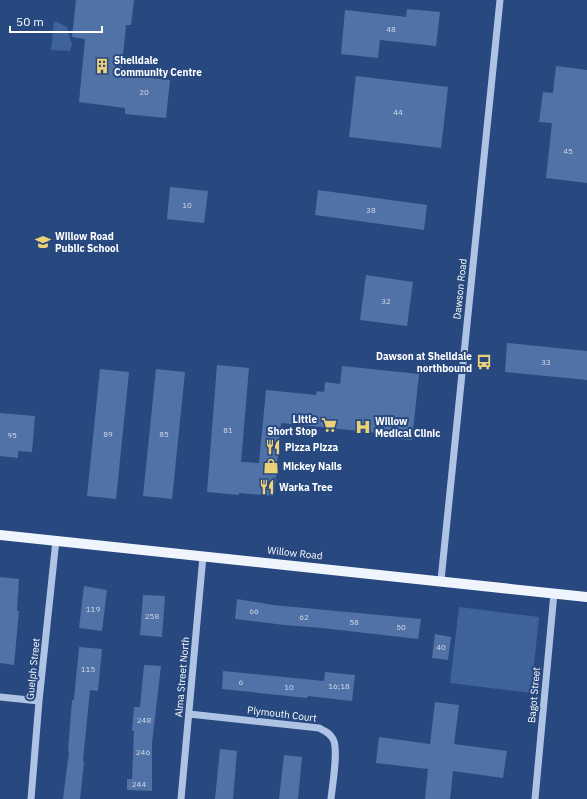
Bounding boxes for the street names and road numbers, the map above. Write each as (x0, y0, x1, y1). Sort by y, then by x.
street label: Dawson Road (450, 258, 470, 320)
street label: Willow Road (267, 544, 323, 562)
street label: Alma Street North (172, 636, 192, 718)
street label: Guelph Street (23, 637, 43, 701)
street label: Bagot Street (525, 666, 543, 723)
street label: Plymouth Court (246, 703, 318, 725)

